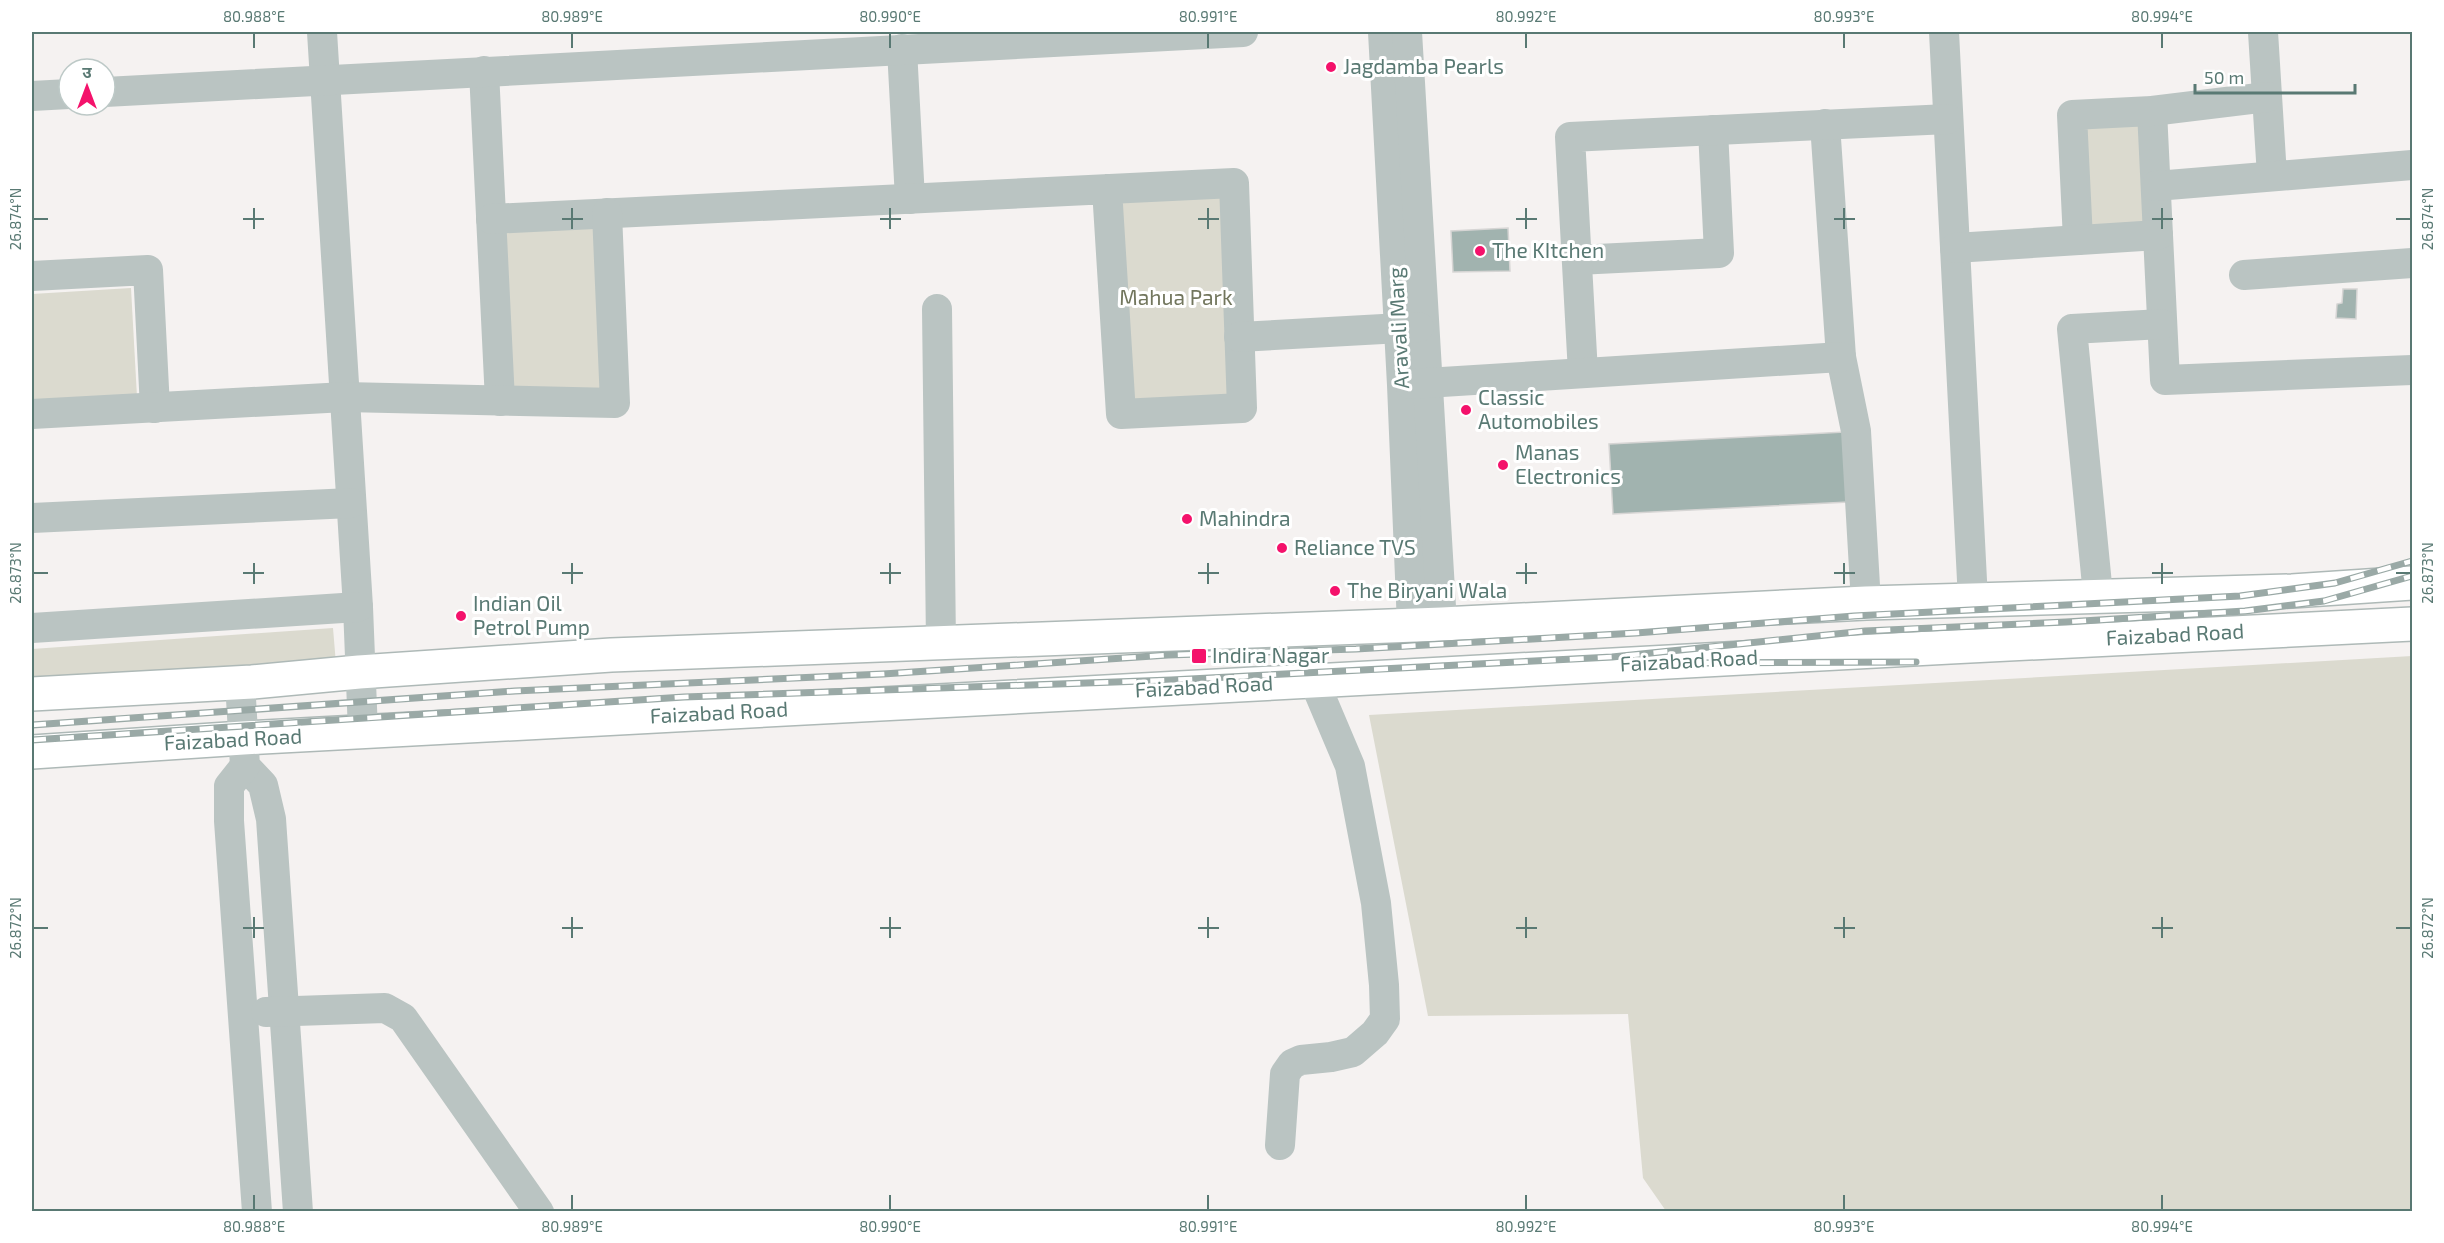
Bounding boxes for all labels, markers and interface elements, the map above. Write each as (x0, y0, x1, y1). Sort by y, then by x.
text: 80.988°E (223, 7, 285, 25)
text: 80.989°E (541, 7, 603, 25)
text: 80.990°E (859, 7, 921, 25)
text: 80.991°E (1179, 7, 1237, 25)
text: 80.992°E (1495, 7, 1557, 25)
text: 80.993°E (1814, 7, 1874, 25)
text: 80.994°E (2131, 7, 2193, 25)
place label: Jagdamba Pearls (1343, 53, 1504, 78)
north arrow (57, 57, 117, 117)
scale bar (2195, 57, 2356, 95)
marker: Jagdamba Pearls (1324, 60, 1338, 74)
text: उ (82, 62, 92, 81)
text: 50 m (2204, 66, 2244, 88)
text: 26.874°N (6, 188, 24, 250)
text: 26.874°N (2418, 188, 2436, 250)
place label: The KItchen (1492, 237, 1604, 262)
marker: The KItchen (1473, 244, 1487, 258)
street label: Aravali Marg (1382, 266, 1413, 390)
park label: Mahua Park (1119, 284, 1233, 309)
place label: Classic Automobiles (1478, 384, 1599, 433)
marker: Classic Automobiles (1459, 403, 1473, 417)
place label: Manas Electronics (1515, 439, 1621, 488)
marker: Manas Electronics (1496, 458, 1510, 472)
place label: Mahindra (1199, 505, 1291, 530)
marker: Mahindra (1180, 512, 1194, 526)
place label: Reliance TVS (1294, 534, 1416, 559)
marker: Reliance TVS (1275, 541, 1289, 555)
text: 26.873°N (6, 542, 24, 604)
text: 26.873°N (2418, 542, 2436, 604)
place label: The Biryani Wala (1347, 577, 1507, 602)
marker: The Biryani Wala (1328, 584, 1342, 598)
place label: Indian Oil Petrol Pump (473, 590, 590, 639)
marker: Indian Oil Petrol Pump (454, 609, 468, 623)
street label: Faizabad Road (2105, 617, 2245, 650)
place label: Indira Nagar (1212, 642, 1330, 667)
street label: Faizabad Road (1619, 643, 1759, 676)
marker: Indira Nagar (1190, 647, 1208, 665)
street label: Faizabad Road (1134, 669, 1274, 702)
street label: Faizabad Road (649, 695, 789, 728)
street label: Faizabad Road (163, 722, 303, 755)
text: 26.872°N (6, 897, 24, 959)
text: 26.872°N (2418, 897, 2436, 959)
text: 80.988°E (223, 1217, 285, 1235)
text: 80.989°E (541, 1217, 603, 1235)
text: 80.990°E (859, 1217, 921, 1235)
text: 80.991°E (1179, 1217, 1237, 1235)
text: 80.992°E (1495, 1217, 1557, 1235)
text: 80.993°E (1814, 1217, 1874, 1235)
text: 80.994°E (2131, 1217, 2193, 1235)

